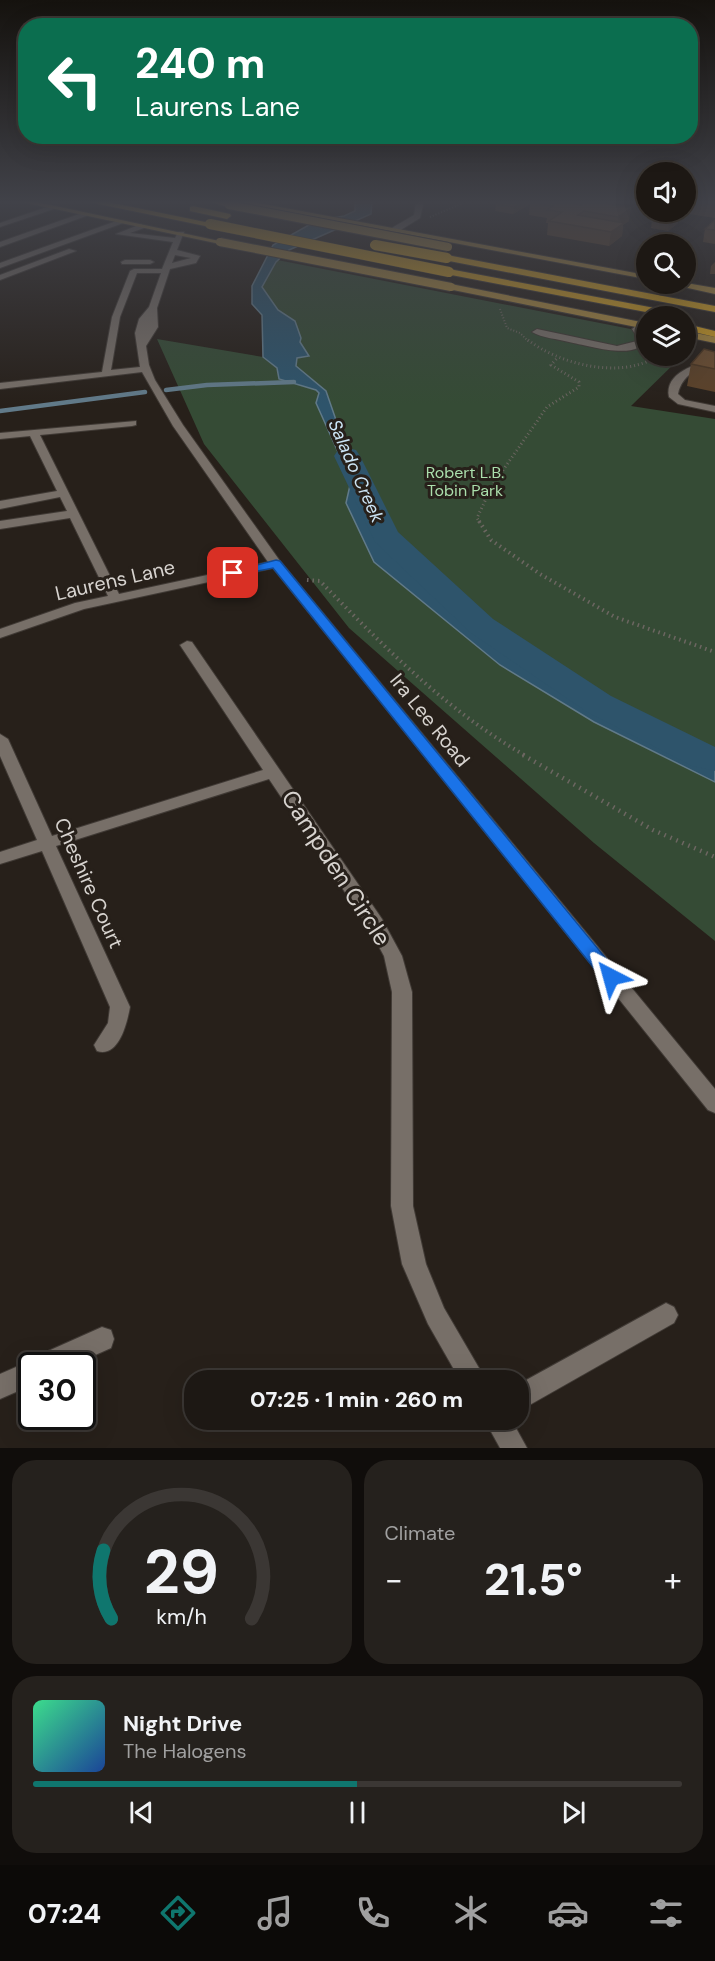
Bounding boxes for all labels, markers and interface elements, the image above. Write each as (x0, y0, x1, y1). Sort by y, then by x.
text: 240 m (135, 36, 265, 91)
icon: left (36, 42, 114, 120)
text: Laurens Lane (135, 89, 300, 124)
map controls (636, 162, 696, 366)
button: sound (636, 162, 696, 222)
button: search (636, 234, 696, 294)
button: layers (636, 306, 696, 366)
water label: Salado Creek (323, 416, 390, 527)
park label: Robert L.B. Tobin Park (426, 462, 504, 501)
pin (207, 547, 258, 598)
street label: Laurens Lane (52, 554, 178, 606)
icon: arrive (216, 556, 249, 589)
street label: Ira Lee Road (384, 668, 476, 772)
street label: Campden Circle (275, 784, 398, 951)
street label: Cheshire Court (49, 814, 129, 952)
position arrow (579, 945, 643, 1009)
speed limit sign: 30 (18, 1352, 96, 1430)
text: 07:25 · 1 min · 260 m (250, 1385, 463, 1414)
text: Climate (385, 1520, 455, 1546)
text: 29 (144, 1531, 219, 1612)
text: 21.5° (484, 1550, 583, 1609)
text: − (385, 1558, 403, 1601)
text: + (664, 1558, 682, 1601)
text: km/h (156, 1603, 207, 1631)
text: Night Drive (123, 1709, 242, 1738)
text: The Halogens (123, 1738, 246, 1764)
icon: previous (125, 1796, 158, 1829)
icon: pause (341, 1796, 374, 1829)
icon: next (557, 1796, 590, 1829)
icon: directions (157, 1892, 199, 1934)
icon: music (254, 1892, 296, 1934)
icon: phone (352, 1892, 394, 1934)
icon: climate (450, 1892, 492, 1934)
icon: car (547, 1892, 589, 1934)
icon: filters (645, 1892, 687, 1934)
text: 07:24 (28, 1896, 101, 1931)

